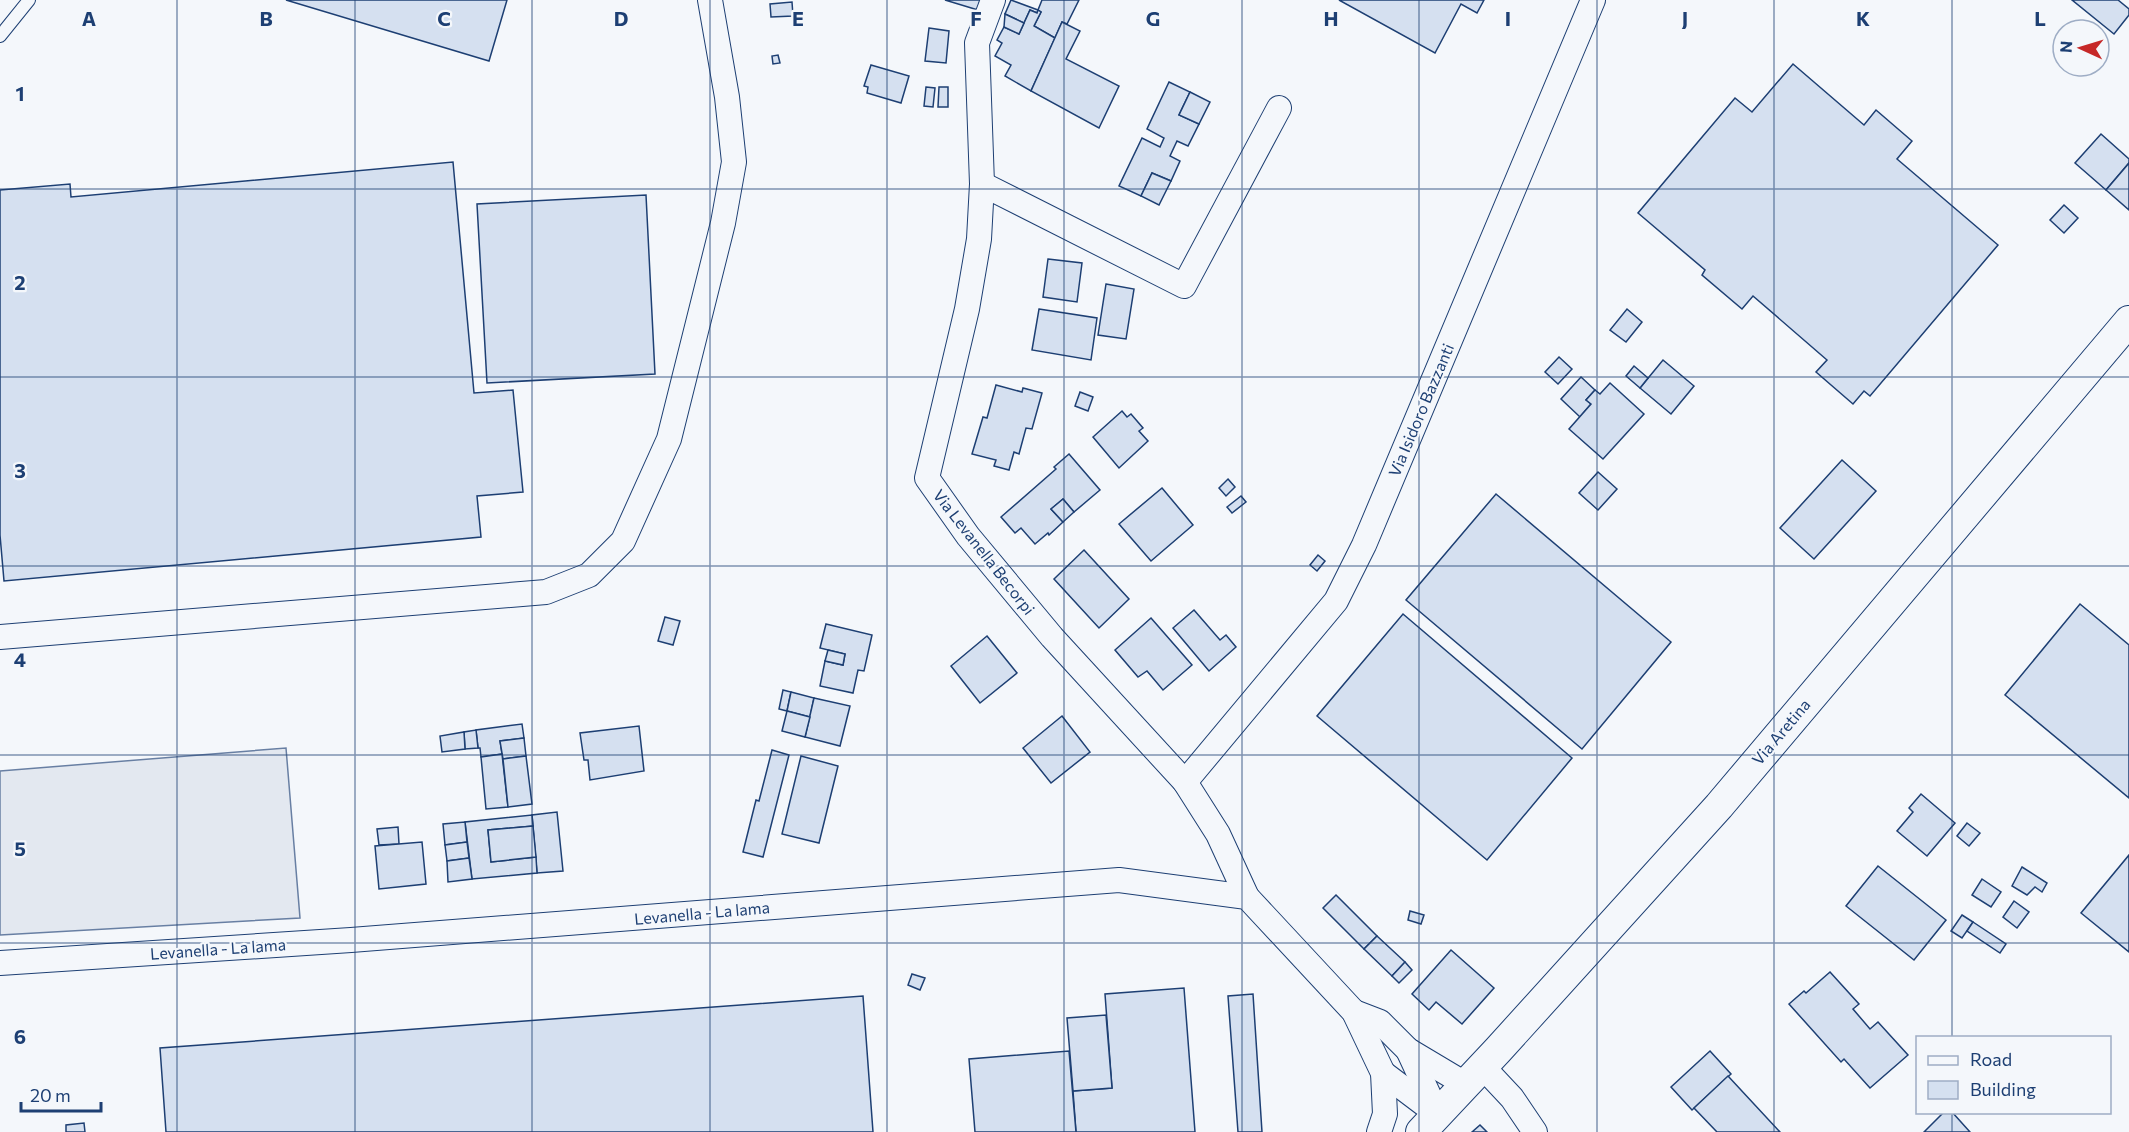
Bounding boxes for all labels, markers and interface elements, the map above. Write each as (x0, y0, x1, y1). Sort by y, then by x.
text: A (82, 6, 96, 30)
text: B (259, 6, 273, 30)
text: C (437, 6, 451, 30)
text: D (614, 6, 628, 30)
text: E (792, 6, 804, 30)
text: F (970, 6, 982, 30)
text: G (1146, 6, 1160, 30)
text: H (1324, 6, 1339, 30)
text: I (1505, 6, 1511, 30)
text: J (1682, 6, 1688, 30)
text: K (1856, 6, 1870, 30)
text: L (2034, 6, 2046, 30)
north arrow (2051, 18, 2111, 78)
text: N (2056, 40, 2075, 54)
text: 1 (15, 81, 25, 105)
text: 2 (14, 270, 26, 294)
street label: Via Isidoro Bazzanti (1384, 340, 1457, 479)
text: 3 (14, 458, 26, 482)
street label: Via Levanella Becorpi (930, 485, 1039, 618)
text: 4 (14, 647, 26, 671)
street label: Via Aretina (1748, 695, 1814, 769)
text: 5 (14, 836, 26, 860)
street label: Levanella - La lama (633, 897, 771, 928)
street label: Levanella - La lama (149, 934, 287, 963)
text: 6 (14, 1024, 26, 1048)
legend (1916, 1036, 2111, 1114)
text: Road (1970, 1048, 2012, 1070)
scale bar (21, 1075, 100, 1113)
text: Building (1970, 1078, 2036, 1100)
text: 20 m (30, 1084, 71, 1106)

